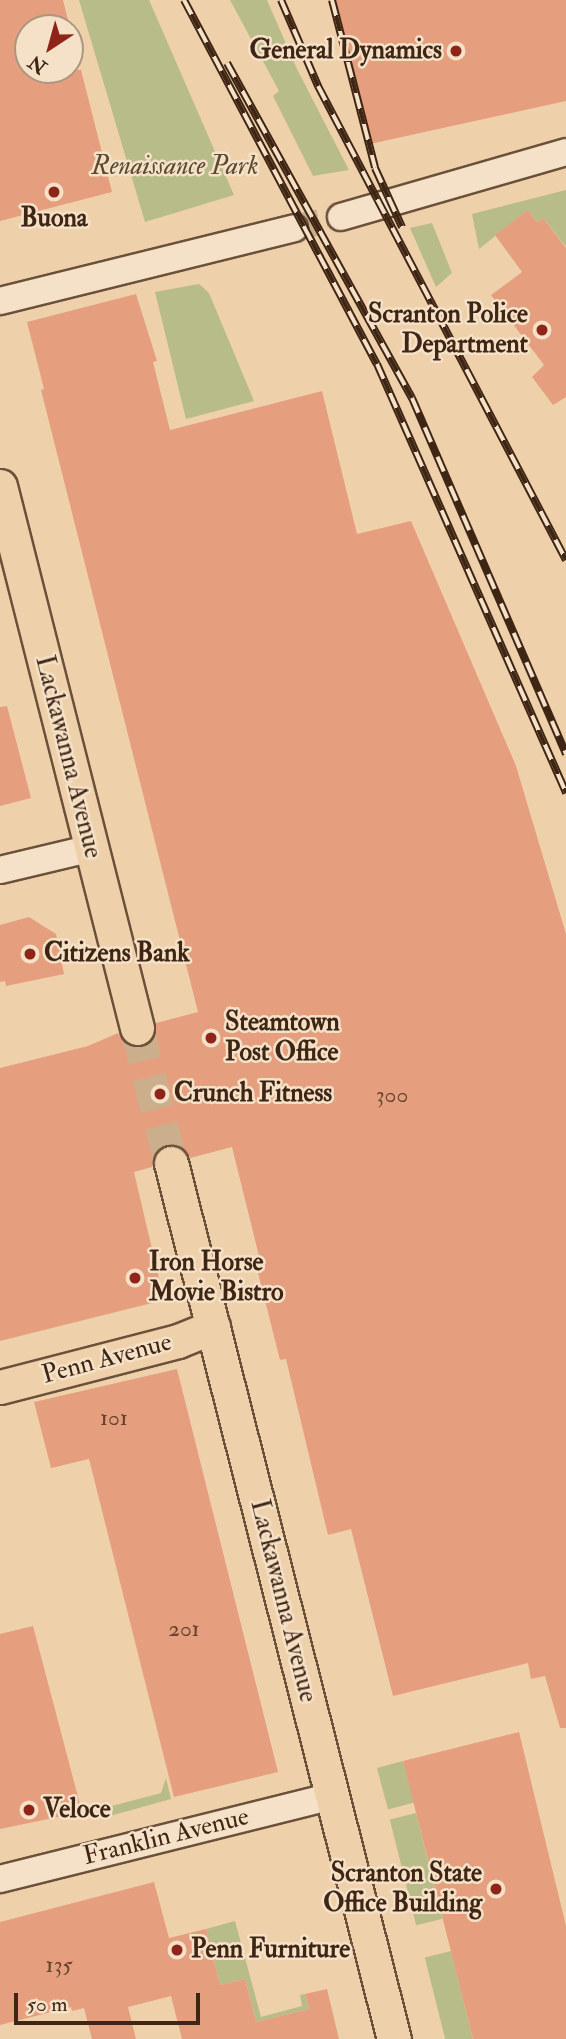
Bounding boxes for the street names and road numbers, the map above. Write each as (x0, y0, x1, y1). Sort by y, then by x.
street label: Lackawanna Avenue (28, 653, 108, 861)
street label: Penn Avenue (39, 1327, 175, 1391)
street label: Lackawanna Avenue (243, 1497, 323, 1705)
street label: Franklin Avenue (80, 1801, 252, 1873)

